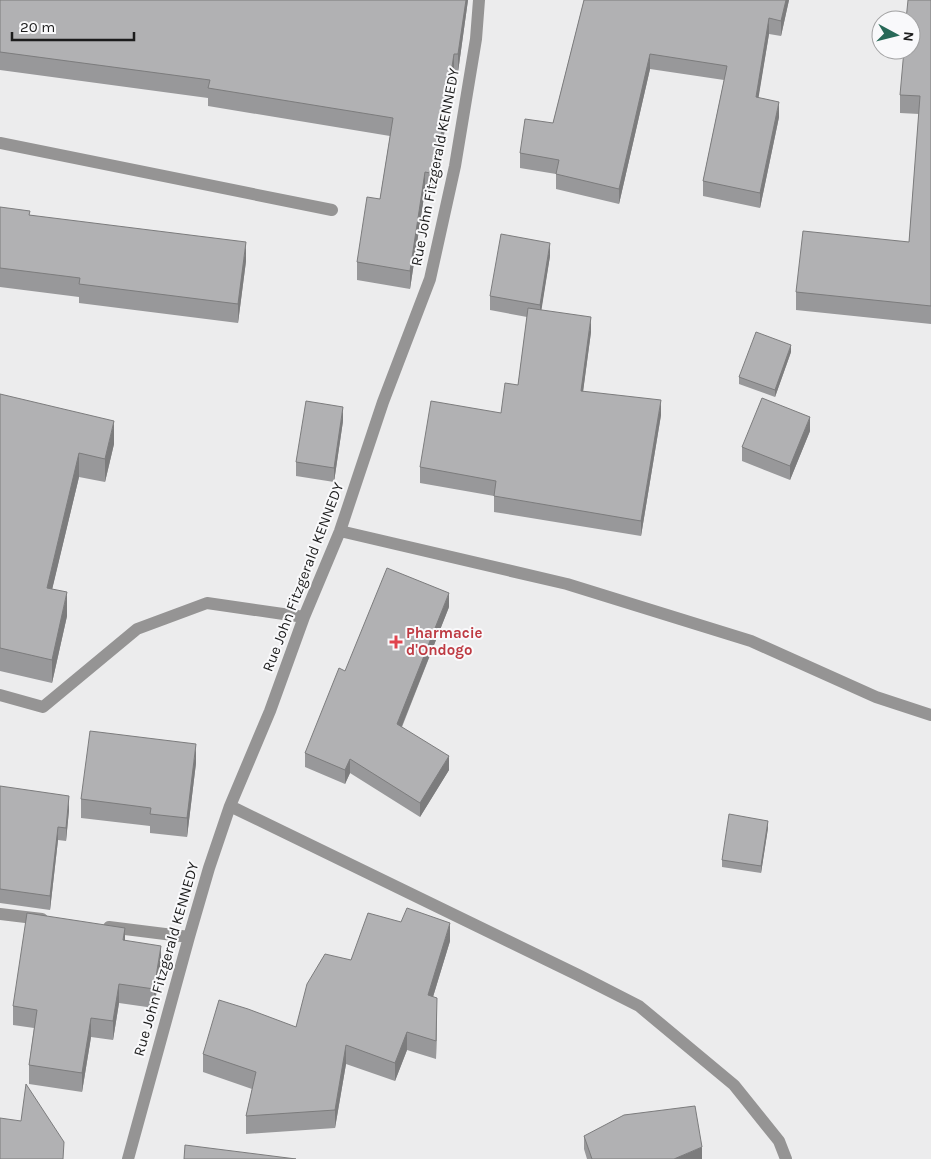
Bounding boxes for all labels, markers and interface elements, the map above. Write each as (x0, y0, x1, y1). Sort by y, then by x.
scale bar (12, 10, 135, 42)
north arrow (871, 10, 921, 60)
text: 20 m (20, 18, 55, 36)
text: N (899, 31, 917, 43)
street label: Rue John Fitzgerald KENNEDY (407, 66, 463, 268)
street label: Rue John Fitzgerald KENNEDY (259, 479, 348, 674)
place label: Pharmacie d'Ondogo (406, 624, 483, 659)
marker: Pharmacie d'Ondogo (390, 636, 402, 648)
street label: Rue John Fitzgerald KENNEDY (130, 859, 203, 1058)

